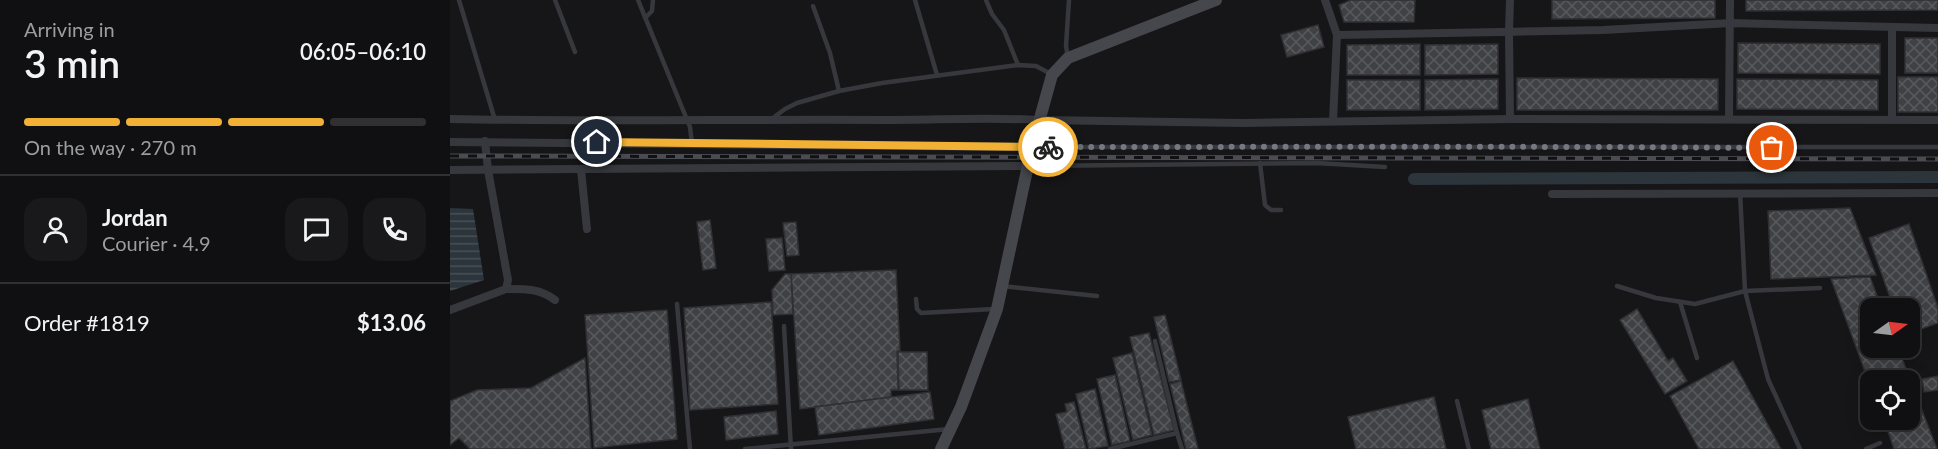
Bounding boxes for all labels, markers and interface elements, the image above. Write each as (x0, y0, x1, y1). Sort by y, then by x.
text: Arriving in (24, 17, 115, 41)
text: 06:05–06:10 (300, 38, 426, 65)
text: 3 min (24, 40, 120, 86)
pin (571, 116, 622, 167)
courier (1018, 117, 1078, 177)
pin (1746, 122, 1797, 173)
icon: home (580, 125, 613, 158)
icon: bike (1032, 131, 1065, 164)
icon: bag (1755, 131, 1788, 164)
text: On the way · 270 m (24, 135, 197, 159)
button: person (24, 198, 87, 261)
button: chat (285, 198, 348, 261)
button: phone (363, 198, 426, 261)
text: Jordan (102, 204, 168, 231)
text: Courier · 4.9 (102, 231, 211, 255)
north arrow (1860, 298, 1920, 358)
map controls (1860, 298, 1920, 430)
text: Order #1819 (24, 309, 150, 336)
text: $13.06 (357, 309, 426, 336)
button: locate (1860, 370, 1920, 430)

